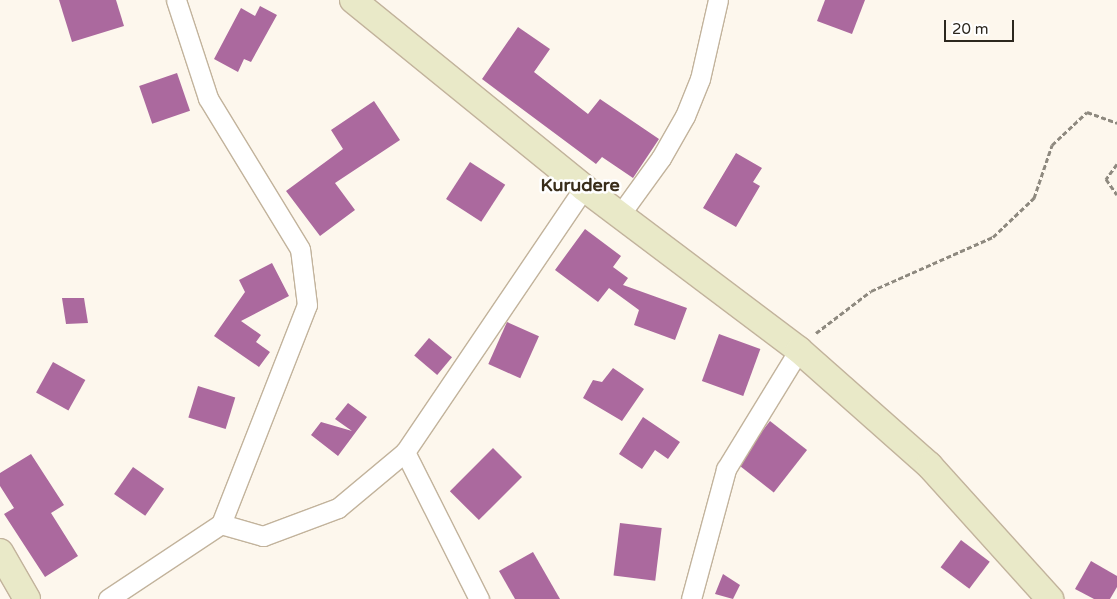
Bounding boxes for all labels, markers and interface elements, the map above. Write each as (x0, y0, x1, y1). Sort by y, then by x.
scale bar (947, 10, 1017, 42)
text: 20 m (952, 20, 989, 38)
district label: Kurudere (540, 174, 620, 196)

